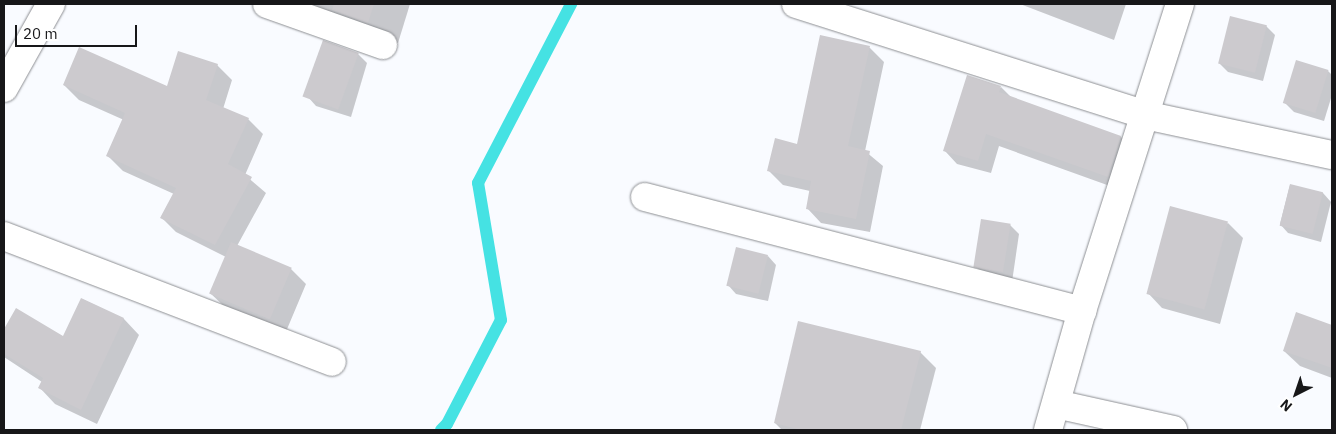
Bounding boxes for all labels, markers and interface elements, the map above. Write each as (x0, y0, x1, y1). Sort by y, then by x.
scale bar (18, 15, 140, 47)
text: 20 m (23, 24, 58, 43)
north arrow (1271, 369, 1321, 419)
text: N (1276, 395, 1296, 415)

